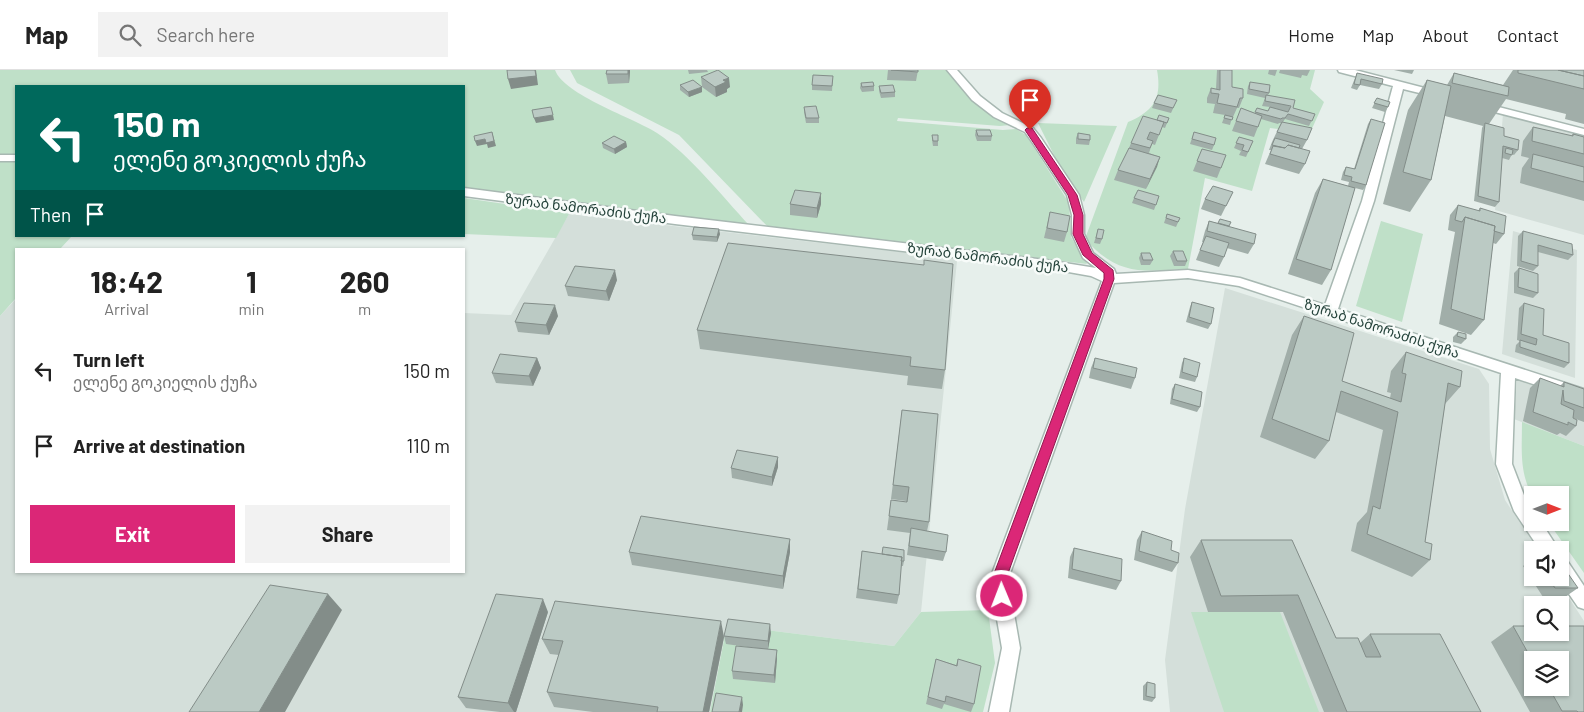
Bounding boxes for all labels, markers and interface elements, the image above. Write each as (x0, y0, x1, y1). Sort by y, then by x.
search box (98, 12, 448, 57)
text: Map (25, 20, 68, 49)
icon: search (116, 21, 144, 49)
text: Search here (156, 23, 255, 46)
text: Home (1288, 24, 1334, 46)
text: Map (1362, 24, 1394, 46)
text: About (1422, 24, 1469, 46)
text: Contact (1497, 24, 1559, 46)
pin (1009, 79, 1051, 130)
icon: arrive (1016, 86, 1044, 114)
text: 150 m (113, 102, 200, 144)
icon: left (30, 105, 95, 170)
text: ელენე გოკიელის ქუჩა (113, 145, 367, 171)
street label: ზურაბ ნამორაძის ქუჩა (504, 190, 668, 227)
icon: arrive (81, 200, 109, 228)
text: Then (30, 203, 71, 226)
street label: ზურაბ ნამორაძის ქუჩა (906, 239, 1070, 276)
text: 18:42 (90, 263, 163, 299)
text: 1 (246, 263, 257, 299)
text: 260 (340, 263, 390, 299)
street label: ზურაბ ნამორაძის ქუჩა (1302, 295, 1462, 362)
text: Arrival (104, 299, 149, 318)
text: min (238, 299, 264, 318)
text: m (358, 299, 371, 318)
text: Turn left (73, 348, 144, 371)
icon: left (30, 357, 58, 385)
text: 150 m (403, 359, 450, 382)
text: ელენე გოკიელის ქუჩა (73, 372, 257, 391)
icon: arrive (30, 432, 58, 460)
text: Arrive at destination (73, 434, 245, 457)
text: 110 m (406, 434, 450, 457)
north arrow (1524, 486, 1569, 531)
map controls (1524, 486, 1569, 696)
button: Exit (30, 505, 235, 563)
button: Share (245, 505, 450, 563)
button: sound (1524, 541, 1569, 586)
position arrow (975, 569, 1027, 621)
button: search (1524, 596, 1569, 641)
button: layers (1524, 651, 1569, 696)

